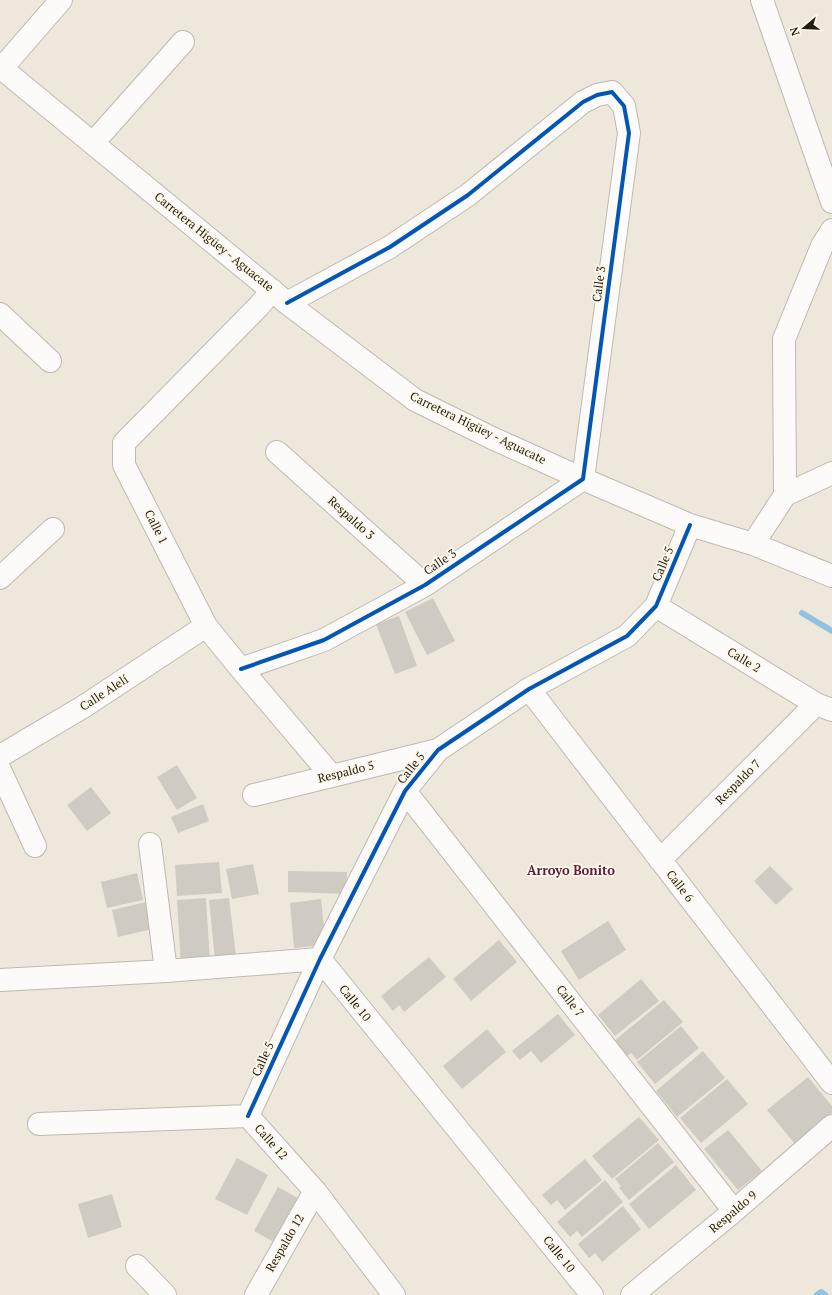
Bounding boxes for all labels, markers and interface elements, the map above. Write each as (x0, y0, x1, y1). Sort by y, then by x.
north arrow (784, 8, 824, 48)
text: N (786, 24, 803, 37)
street label: Carretera Higüey - Aguacate (152, 189, 277, 294)
street label: Calle 3 (589, 265, 608, 303)
street label: Carretera Higüey - Aguacate (408, 388, 549, 467)
street label: Respaldo 3 (325, 493, 378, 543)
street label: Calle 1 (142, 507, 171, 546)
street label: Calle 5 (649, 544, 677, 583)
street label: Calle 3 (420, 545, 459, 578)
street label: Calle 2 (725, 644, 764, 675)
street label: Calle Alelí (77, 671, 131, 714)
street label: Calle 5 (393, 749, 428, 787)
street label: Respaldo 7 (712, 756, 763, 807)
street label: Respaldo 5 (316, 757, 376, 786)
district label: Arroyo Bonito (527, 861, 615, 879)
street label: Calle 6 (663, 867, 698, 905)
street label: Calle 10 (336, 981, 375, 1024)
street label: Calle 7 (553, 982, 588, 1020)
street label: Calle 5 (248, 1039, 277, 1078)
street label: Calle 12 (251, 1121, 291, 1163)
street label: Respaldo 9 (706, 1187, 760, 1236)
street label: Respaldo 12 (262, 1211, 307, 1274)
street label: Calle 10 (540, 1232, 579, 1275)

